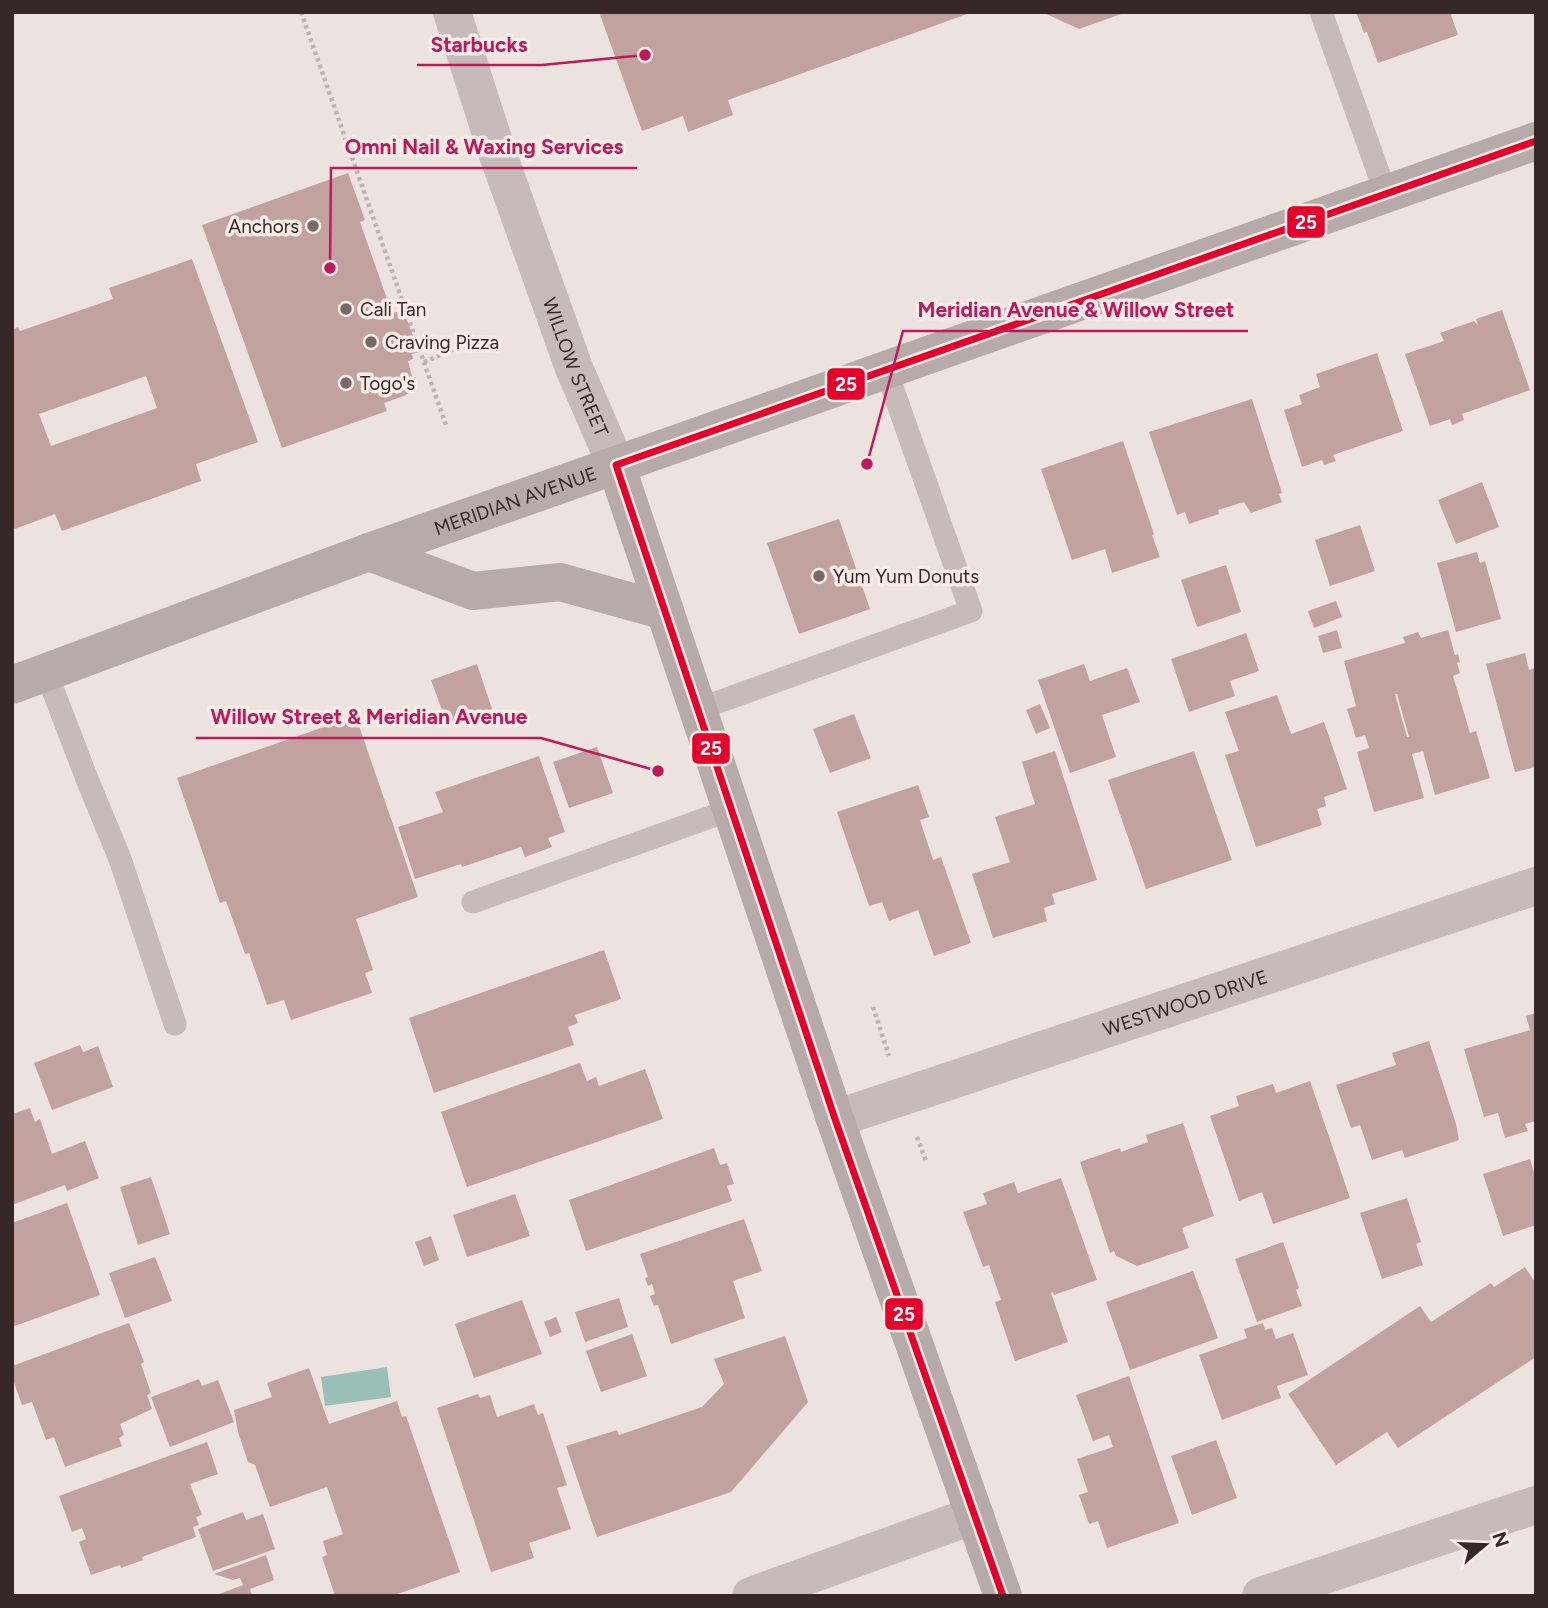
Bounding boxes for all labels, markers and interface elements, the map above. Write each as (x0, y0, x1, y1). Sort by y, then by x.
callout: Starbucks (417, 23, 542, 65)
text: Starbucks (430, 32, 528, 57)
callout: Omni Nail & Waxing Services (331, 126, 637, 168)
text: Omni Nail & Waxing Services (345, 134, 624, 159)
line badge: 25 (1286, 205, 1326, 239)
text: 25 (1295, 211, 1317, 234)
place label: Anchors (228, 215, 299, 238)
marker: Anchors (305, 218, 321, 234)
callout: Meridian Avenue & Willow Street (903, 289, 1248, 331)
street label: WILLOW STREET (538, 295, 613, 441)
text: Meridian Avenue & Willow Street (917, 297, 1235, 322)
place label: Cali Tan (360, 298, 426, 321)
marker: Cali Tan (338, 301, 354, 317)
place label: Craving Pizza (385, 331, 499, 354)
marker: Craving Pizza (363, 334, 379, 350)
line badge: 25 (826, 367, 866, 401)
place label: Togo's (360, 372, 415, 395)
text: 25 (835, 373, 857, 396)
marker: Togo's (338, 375, 354, 391)
street label: MERIDIAN AVENUE (431, 462, 600, 540)
place label: Yum Yum Donuts (833, 565, 979, 588)
marker: Yum Yum Donuts (811, 568, 827, 584)
callout: Willow Street & Meridian Avenue (196, 696, 541, 738)
text: Willow Street & Meridian Avenue (210, 704, 528, 729)
line badge: 25 (691, 732, 731, 765)
text: 25 (700, 737, 722, 760)
street label: WESTWOOD DRIVE (1100, 965, 1270, 1041)
line badge: 25 (884, 1297, 924, 1331)
text: 25 (893, 1303, 915, 1326)
north arrow (1450, 1510, 1520, 1580)
text: N (1487, 1529, 1514, 1550)

